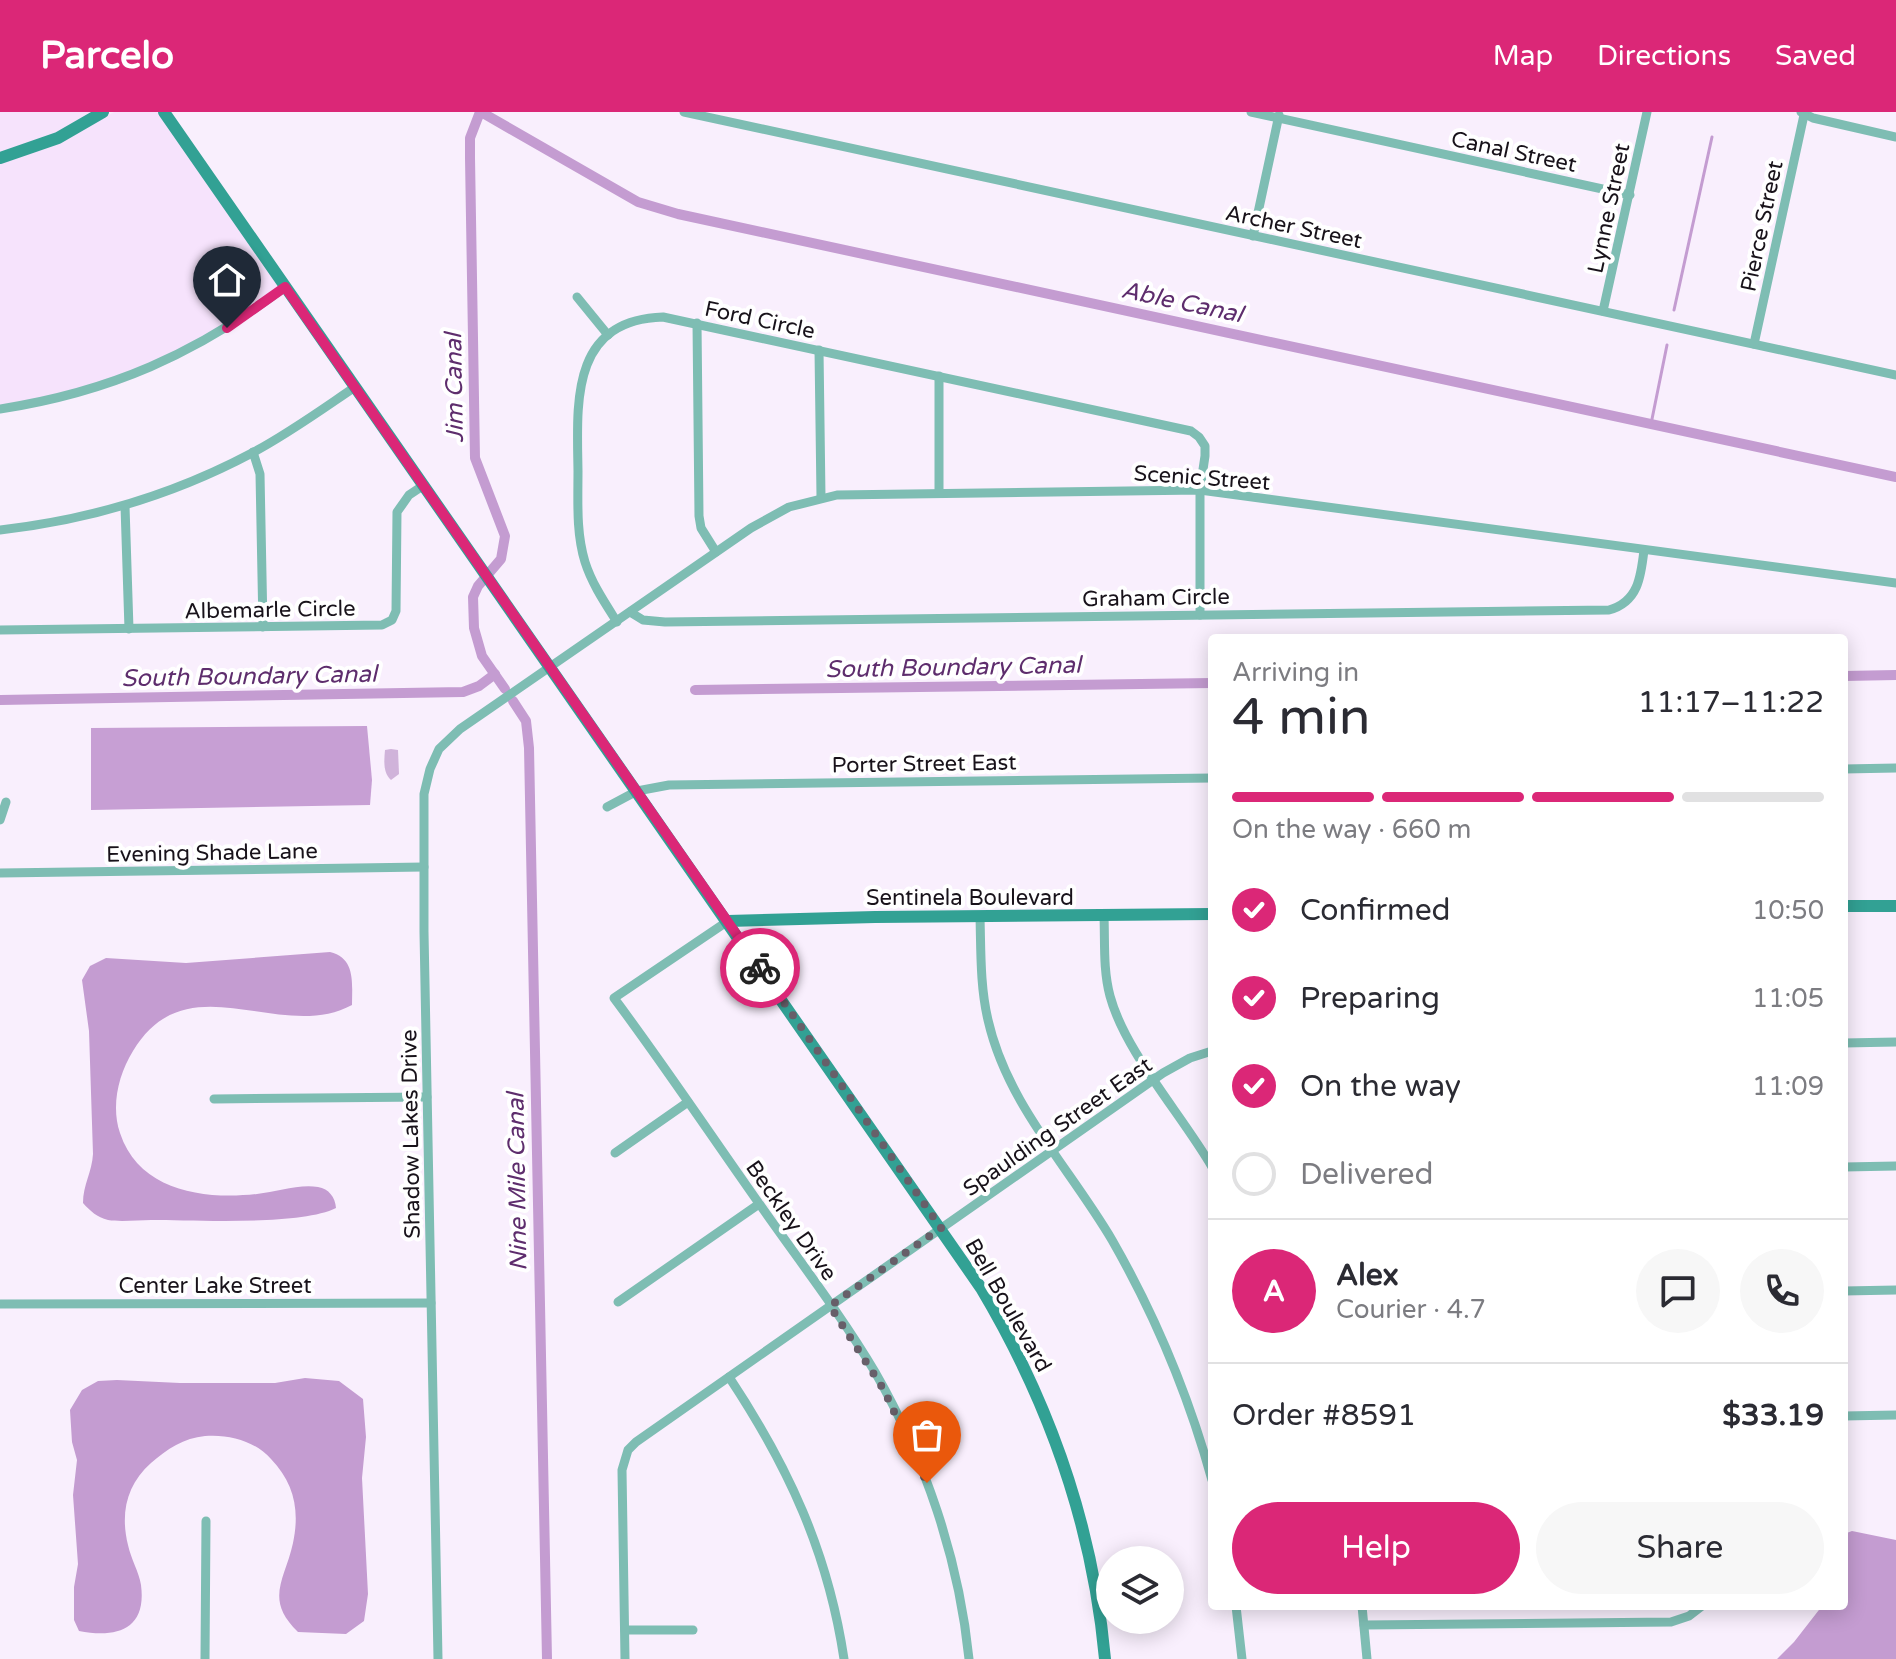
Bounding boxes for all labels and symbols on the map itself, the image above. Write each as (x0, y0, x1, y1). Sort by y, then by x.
street label: Canal Street (1449, 126, 1579, 178)
street label: Lynne Street (1583, 141, 1635, 276)
street label: Pierce Street (1735, 158, 1789, 294)
street label: Archer Street (1223, 200, 1364, 254)
pin (193, 246, 261, 328)
water label: Able Canal (1119, 276, 1248, 330)
street label: Ford Circle (702, 296, 817, 344)
water label: Jim Canal (439, 330, 470, 443)
street label: Scenic Street (1133, 460, 1271, 496)
street label: Graham Circle (1082, 584, 1230, 612)
street label: Albemarle Circle (184, 596, 356, 624)
water label: South Boundary Canal (825, 651, 1084, 684)
water label: South Boundary Canal (121, 660, 380, 693)
street label: Porter Street East (831, 749, 1017, 779)
street label: Evening Shade Lane (106, 838, 318, 868)
street label: Sentinela Boulevard (866, 885, 1074, 911)
courier (720, 928, 800, 1008)
street label: Shadow Lakes Drive (396, 1029, 426, 1239)
street label: Spaulding Street East (958, 1052, 1157, 1202)
water label: Nine Mile Canal (501, 1090, 534, 1271)
street label: Beckley Drive (740, 1155, 842, 1286)
street label: Bell Boulevard (959, 1234, 1057, 1377)
street label: Center Lake Street (118, 1273, 312, 1299)
pin (893, 1401, 961, 1483)

